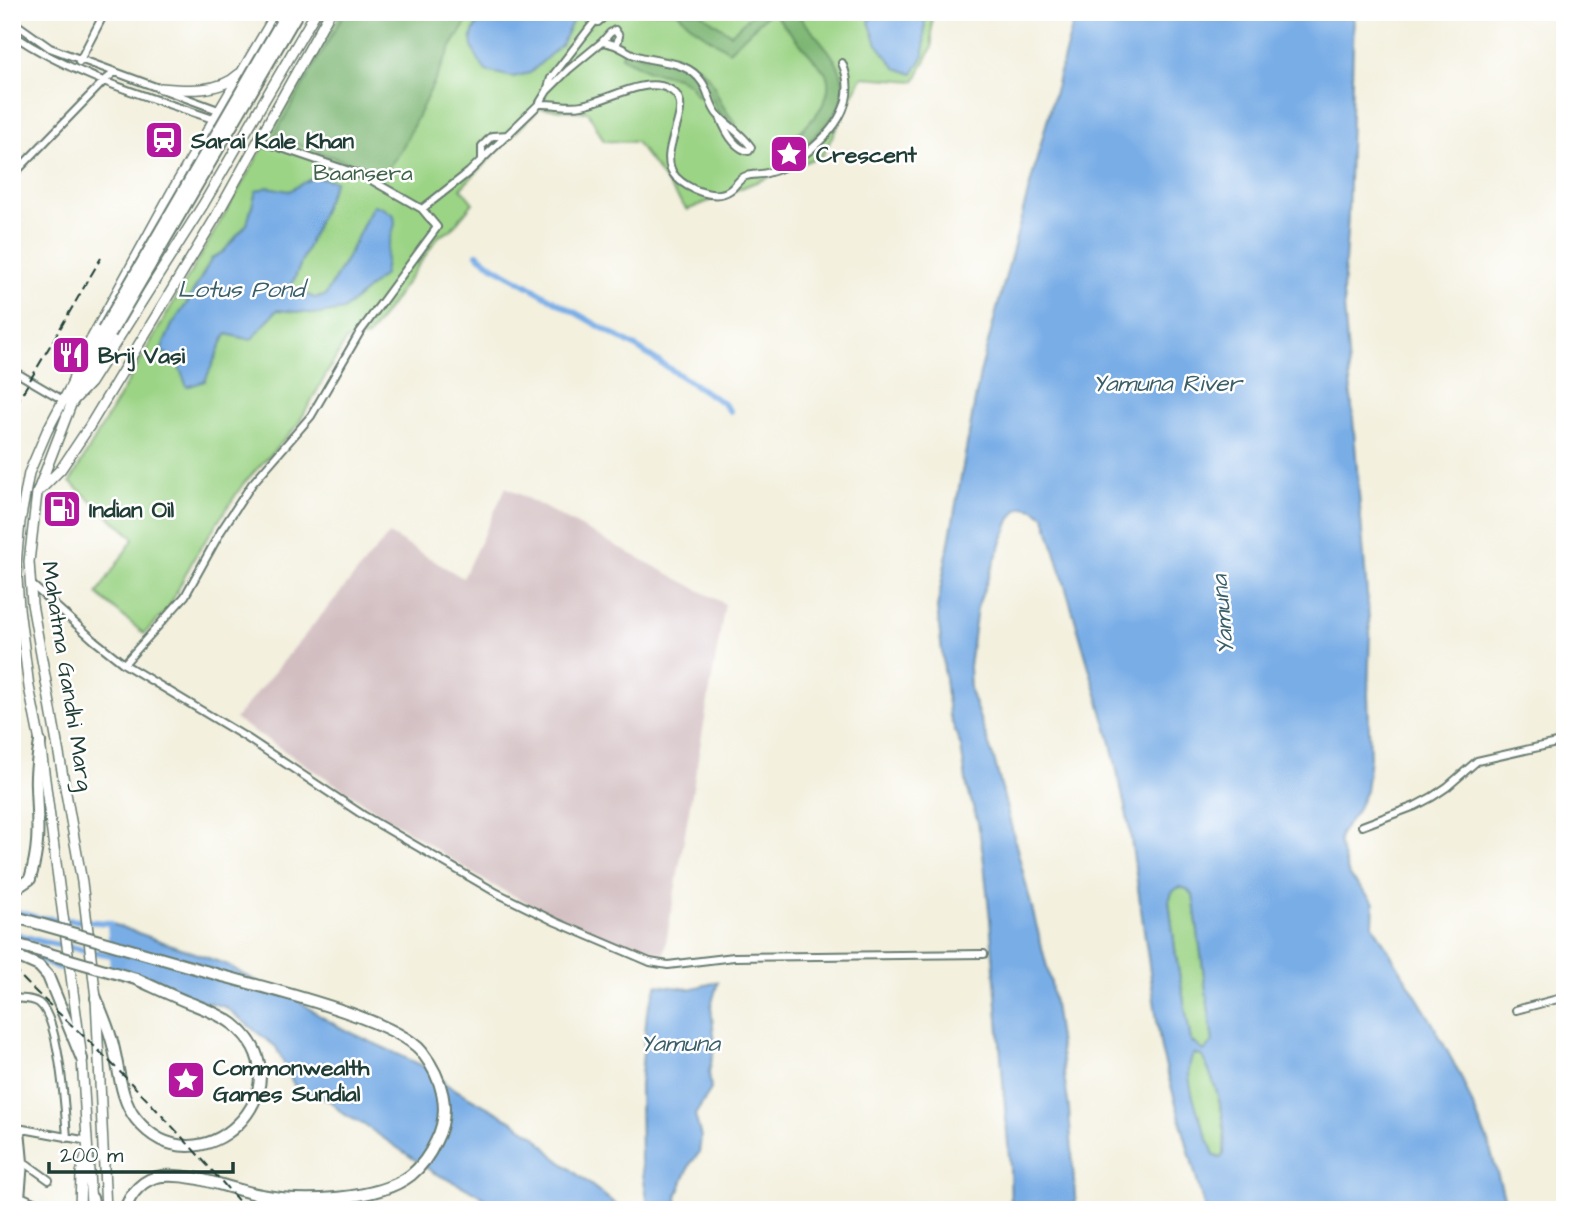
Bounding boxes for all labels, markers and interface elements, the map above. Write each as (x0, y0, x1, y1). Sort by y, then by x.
station icon: Sarai Kale Khan (143, 119, 185, 161)
place label: Sarai Kale Khan (190, 125, 354, 157)
place icon: Crescent (768, 133, 810, 175)
place label: Crescent (816, 139, 917, 171)
park label: Baansera (313, 157, 413, 189)
water label: Lotus Pond (178, 273, 309, 307)
restaurant icon: Brij Vasi (50, 334, 92, 376)
place label: Brij Vasi (98, 340, 185, 372)
water label: Yamuna River (1092, 367, 1244, 401)
fuel station icon: Indian Oil (41, 488, 83, 530)
place label: Indian Oil (89, 494, 175, 526)
street label: Mahatma Gandhi Marg (32, 559, 101, 794)
water label: Yamuna (1202, 572, 1243, 656)
water label: Yamuna (640, 1027, 722, 1061)
place label: Commonwealth Games Sundial (213, 1052, 370, 1110)
place icon: Commonwealth Games Sundial (165, 1059, 207, 1101)
scale bar (49, 1131, 233, 1175)
text: 200 m (60, 1141, 124, 1170)

